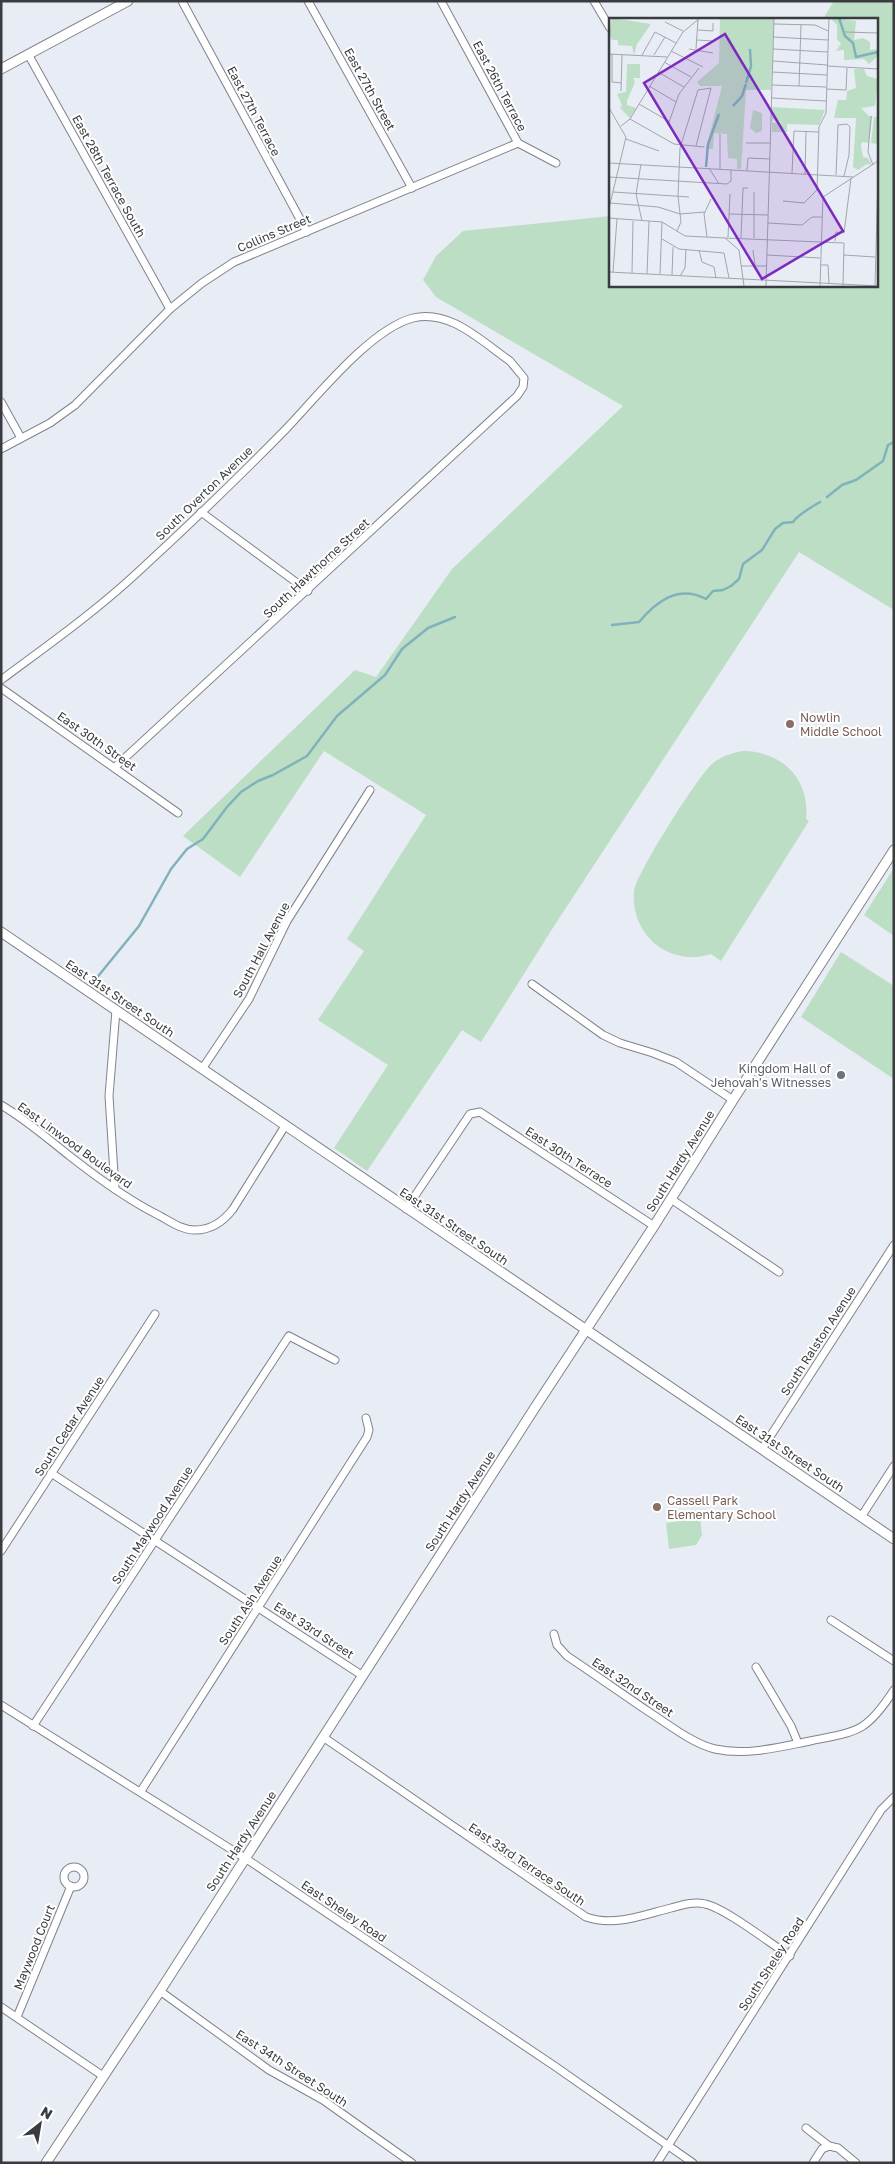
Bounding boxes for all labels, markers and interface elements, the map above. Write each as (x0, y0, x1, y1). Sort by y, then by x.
inset map (609, 18, 878, 286)
street label: East 26th Terrace (470, 38, 530, 134)
street label: East 27th Street (341, 45, 399, 133)
street label: East 27th Terrace (224, 64, 284, 158)
street label: East 28th Terrace South (69, 112, 149, 240)
street label: Collins Street (235, 211, 313, 255)
street label: South Overton Avenue (152, 443, 256, 543)
street label: South Hawthorne Street (260, 515, 372, 621)
street label: East 30th Street (54, 708, 140, 774)
place label: Nowlin Middle School (800, 710, 882, 739)
marker: Nowlin Middle School (784, 718, 796, 730)
street label: South Hall Avenue (229, 900, 293, 1000)
street label: East 31st Street South (63, 956, 177, 1040)
place label: Kingdom Hall of Jehovah's Witnesses (711, 1061, 832, 1090)
marker: Kingdom Hall of Jehovah's Witnesses (835, 1069, 847, 1081)
street label: East Linwood Boulevard (15, 1098, 135, 1192)
street label: South Hardy Avenue (643, 1107, 717, 1215)
street label: East 30th Terrace (523, 1123, 615, 1191)
street label: East 31st Street South (397, 1184, 511, 1268)
street label: South Ralston Avenue (777, 1284, 859, 1398)
street label: South Cedar Avenue (31, 1373, 107, 1479)
street label: East 31st Street South (733, 1411, 847, 1495)
street label: South Hardy Avenue (422, 1448, 498, 1554)
street label: South Maywood Avenue (108, 1463, 196, 1587)
place label: Cassell Park Elementary School (667, 1493, 776, 1522)
marker: Cassell Park Elementary School (651, 1501, 663, 1513)
street label: South Ash Avenue (215, 1552, 285, 1648)
street label: East 33rd Street (271, 1598, 357, 1662)
street label: East 32nd Street (589, 1654, 677, 1720)
street label: South Hardy Avenue (203, 1788, 279, 1894)
street label: East 33rd Terrace South (466, 1819, 588, 1909)
street label: East Sheley Road (298, 1877, 390, 1945)
street label: Maywood Court (10, 1902, 58, 1992)
street label: South Sheley Road (735, 1914, 807, 2014)
street label: East 34th Street South (233, 2026, 351, 2110)
north arrow (15, 2099, 65, 2149)
text: N (38, 2102, 56, 2122)

